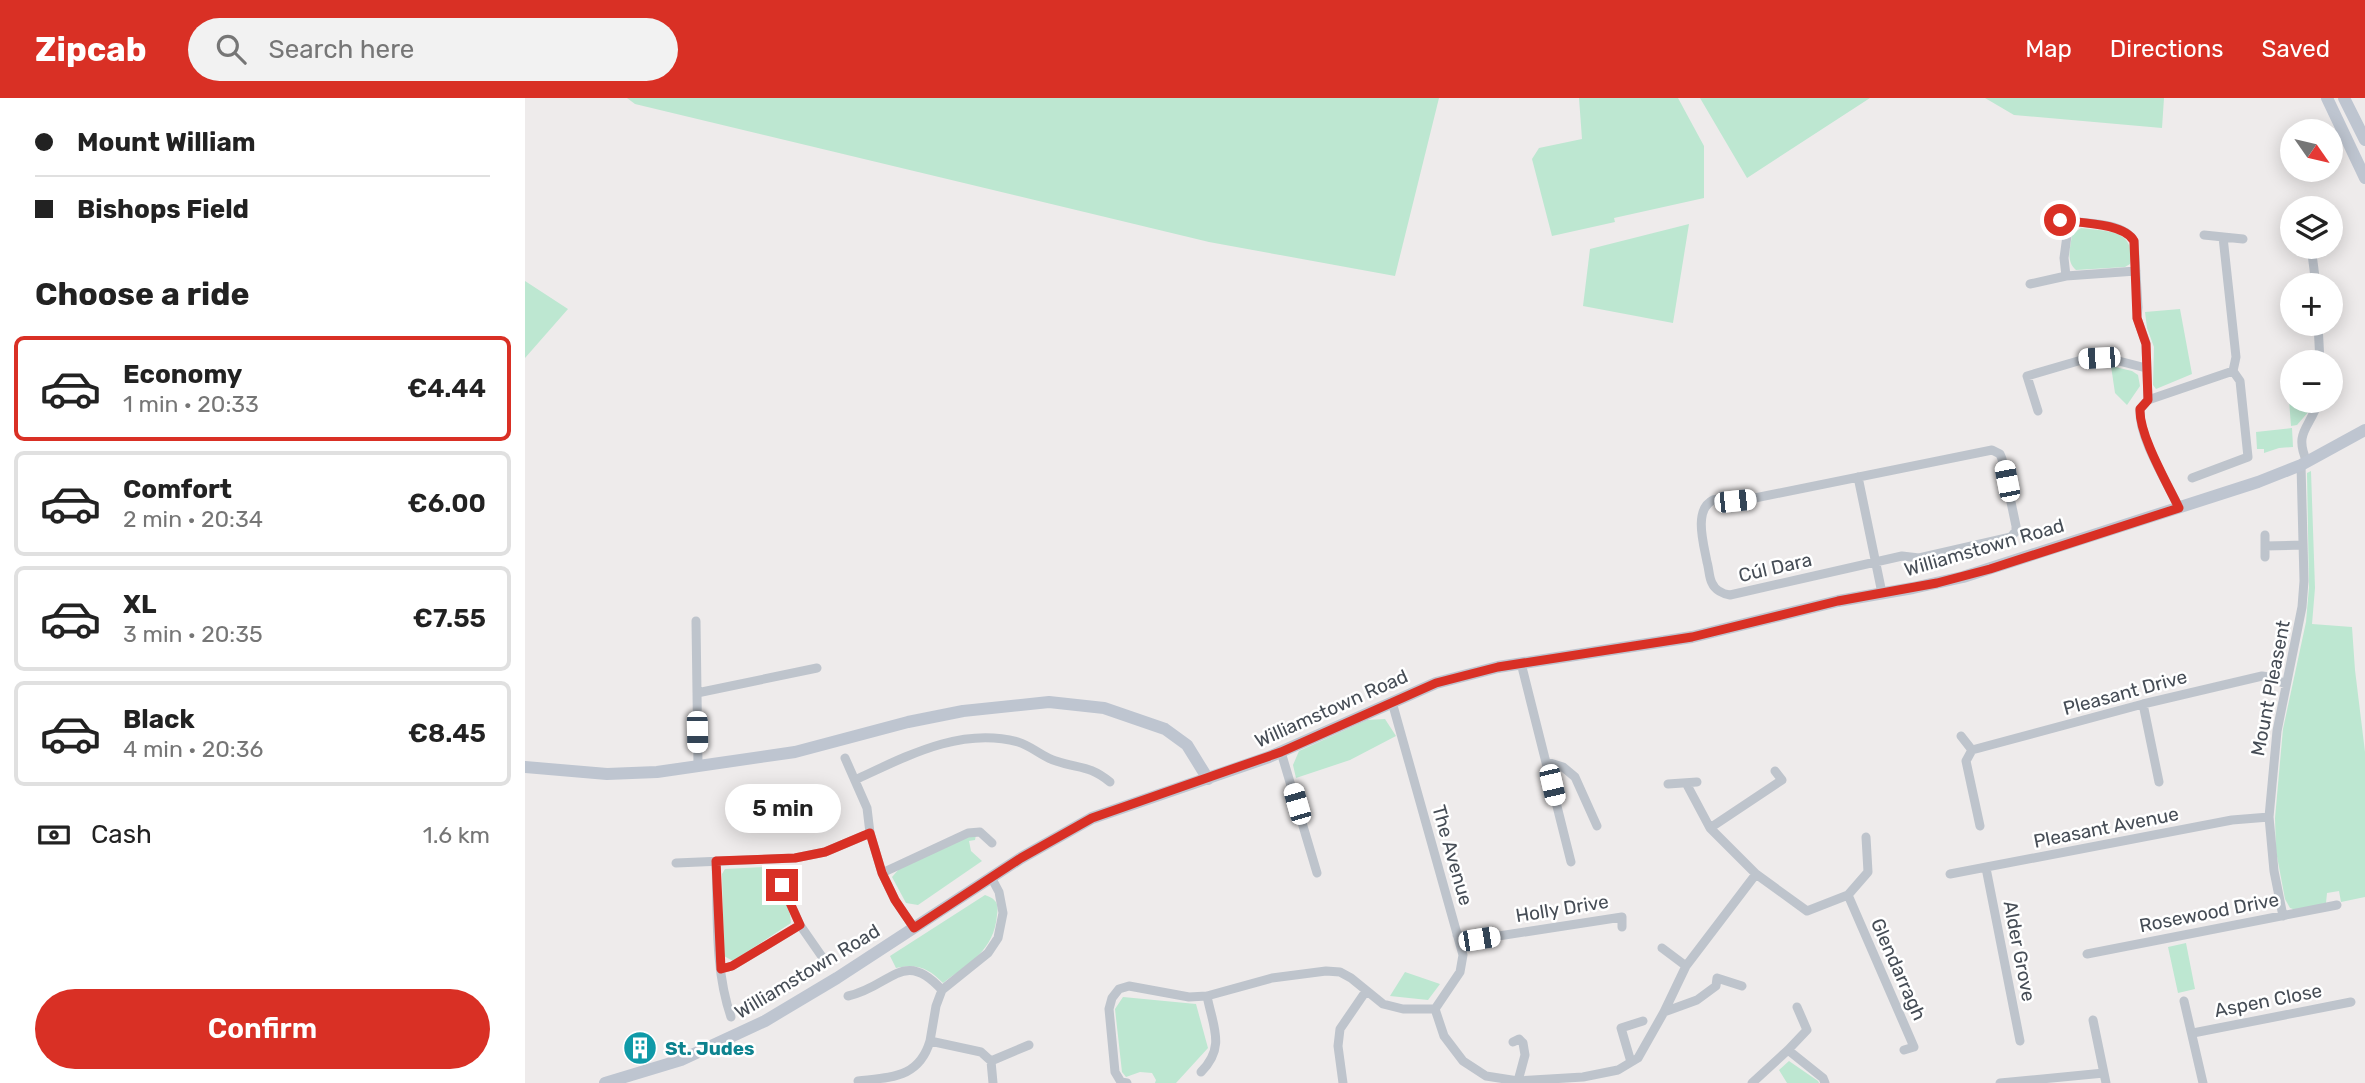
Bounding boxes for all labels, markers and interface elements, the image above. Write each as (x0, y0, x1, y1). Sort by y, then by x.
search box (188, 18, 678, 81)
text: Zipcab (35, 30, 146, 69)
icon: search (212, 30, 250, 68)
text: Search here (268, 34, 414, 65)
text: Map (2025, 35, 2072, 63)
text: Directions (2110, 35, 2223, 63)
text: Saved (2261, 35, 2330, 63)
north arrow (2280, 119, 2343, 182)
map controls (2280, 119, 2343, 413)
text: Mount William (77, 127, 256, 158)
text: Bishops Field (77, 194, 249, 225)
button: layers (2280, 196, 2343, 259)
route start (2044, 204, 2076, 236)
button: + (2280, 273, 2343, 336)
text: Choose a ride (35, 275, 249, 313)
car (2078, 346, 2121, 370)
button: − (2280, 350, 2343, 413)
icon: car (39, 357, 102, 420)
text: Economy (123, 359, 242, 390)
text: €4.44 (407, 373, 486, 404)
text: 1 min · 20:33 (123, 390, 259, 418)
car (1993, 458, 2022, 504)
icon: car (39, 472, 102, 535)
text: Comfort (123, 474, 232, 505)
text: €6.00 (408, 488, 486, 519)
car (1714, 488, 1757, 514)
text: 2 min · 20:34 (123, 505, 263, 533)
street label: Williamstown Road (1902, 514, 2067, 581)
street label: Cúl Dara (1736, 548, 1814, 587)
icon: car (39, 587, 102, 650)
text: XL (123, 589, 156, 620)
text: €7.55 (413, 603, 486, 634)
street label: Mount Pleasent (2246, 618, 2295, 758)
text: 3 min · 20:35 (123, 620, 263, 648)
street label: Williamstown Road (1251, 664, 1411, 753)
street label: Pleasant Drive (2061, 665, 2190, 720)
icon: car (39, 702, 102, 765)
text: Black (123, 704, 195, 735)
car (687, 711, 708, 753)
text: €8.45 (408, 718, 486, 749)
text: 4 min · 20:36 (123, 735, 263, 763)
car (1538, 762, 1567, 808)
car (1282, 781, 1313, 827)
callout: 5 min (724, 784, 840, 832)
text: 5 min (752, 794, 814, 822)
street label: The Avenue (1427, 802, 1478, 908)
street label: Pleasant Avenue (2031, 802, 2181, 853)
icon: cash (35, 816, 73, 854)
text: Cash (91, 819, 152, 850)
text: 1.6 km (423, 821, 490, 849)
route end (766, 869, 798, 901)
street label: Rosewood Drive (2137, 888, 2281, 937)
street label: Holly Drive (1514, 890, 1610, 927)
street label: Alder Grove (1998, 899, 2041, 1003)
street label: Glendarragh (1866, 915, 1931, 1024)
street label: Williamstown Road (731, 919, 884, 1024)
car (1457, 925, 1502, 953)
street label: Aspen Close (2212, 979, 2324, 1022)
button: Confirm (35, 989, 490, 1069)
building icon: St. Judes (621, 1029, 659, 1067)
place label: St. Judes (665, 1037, 755, 1060)

